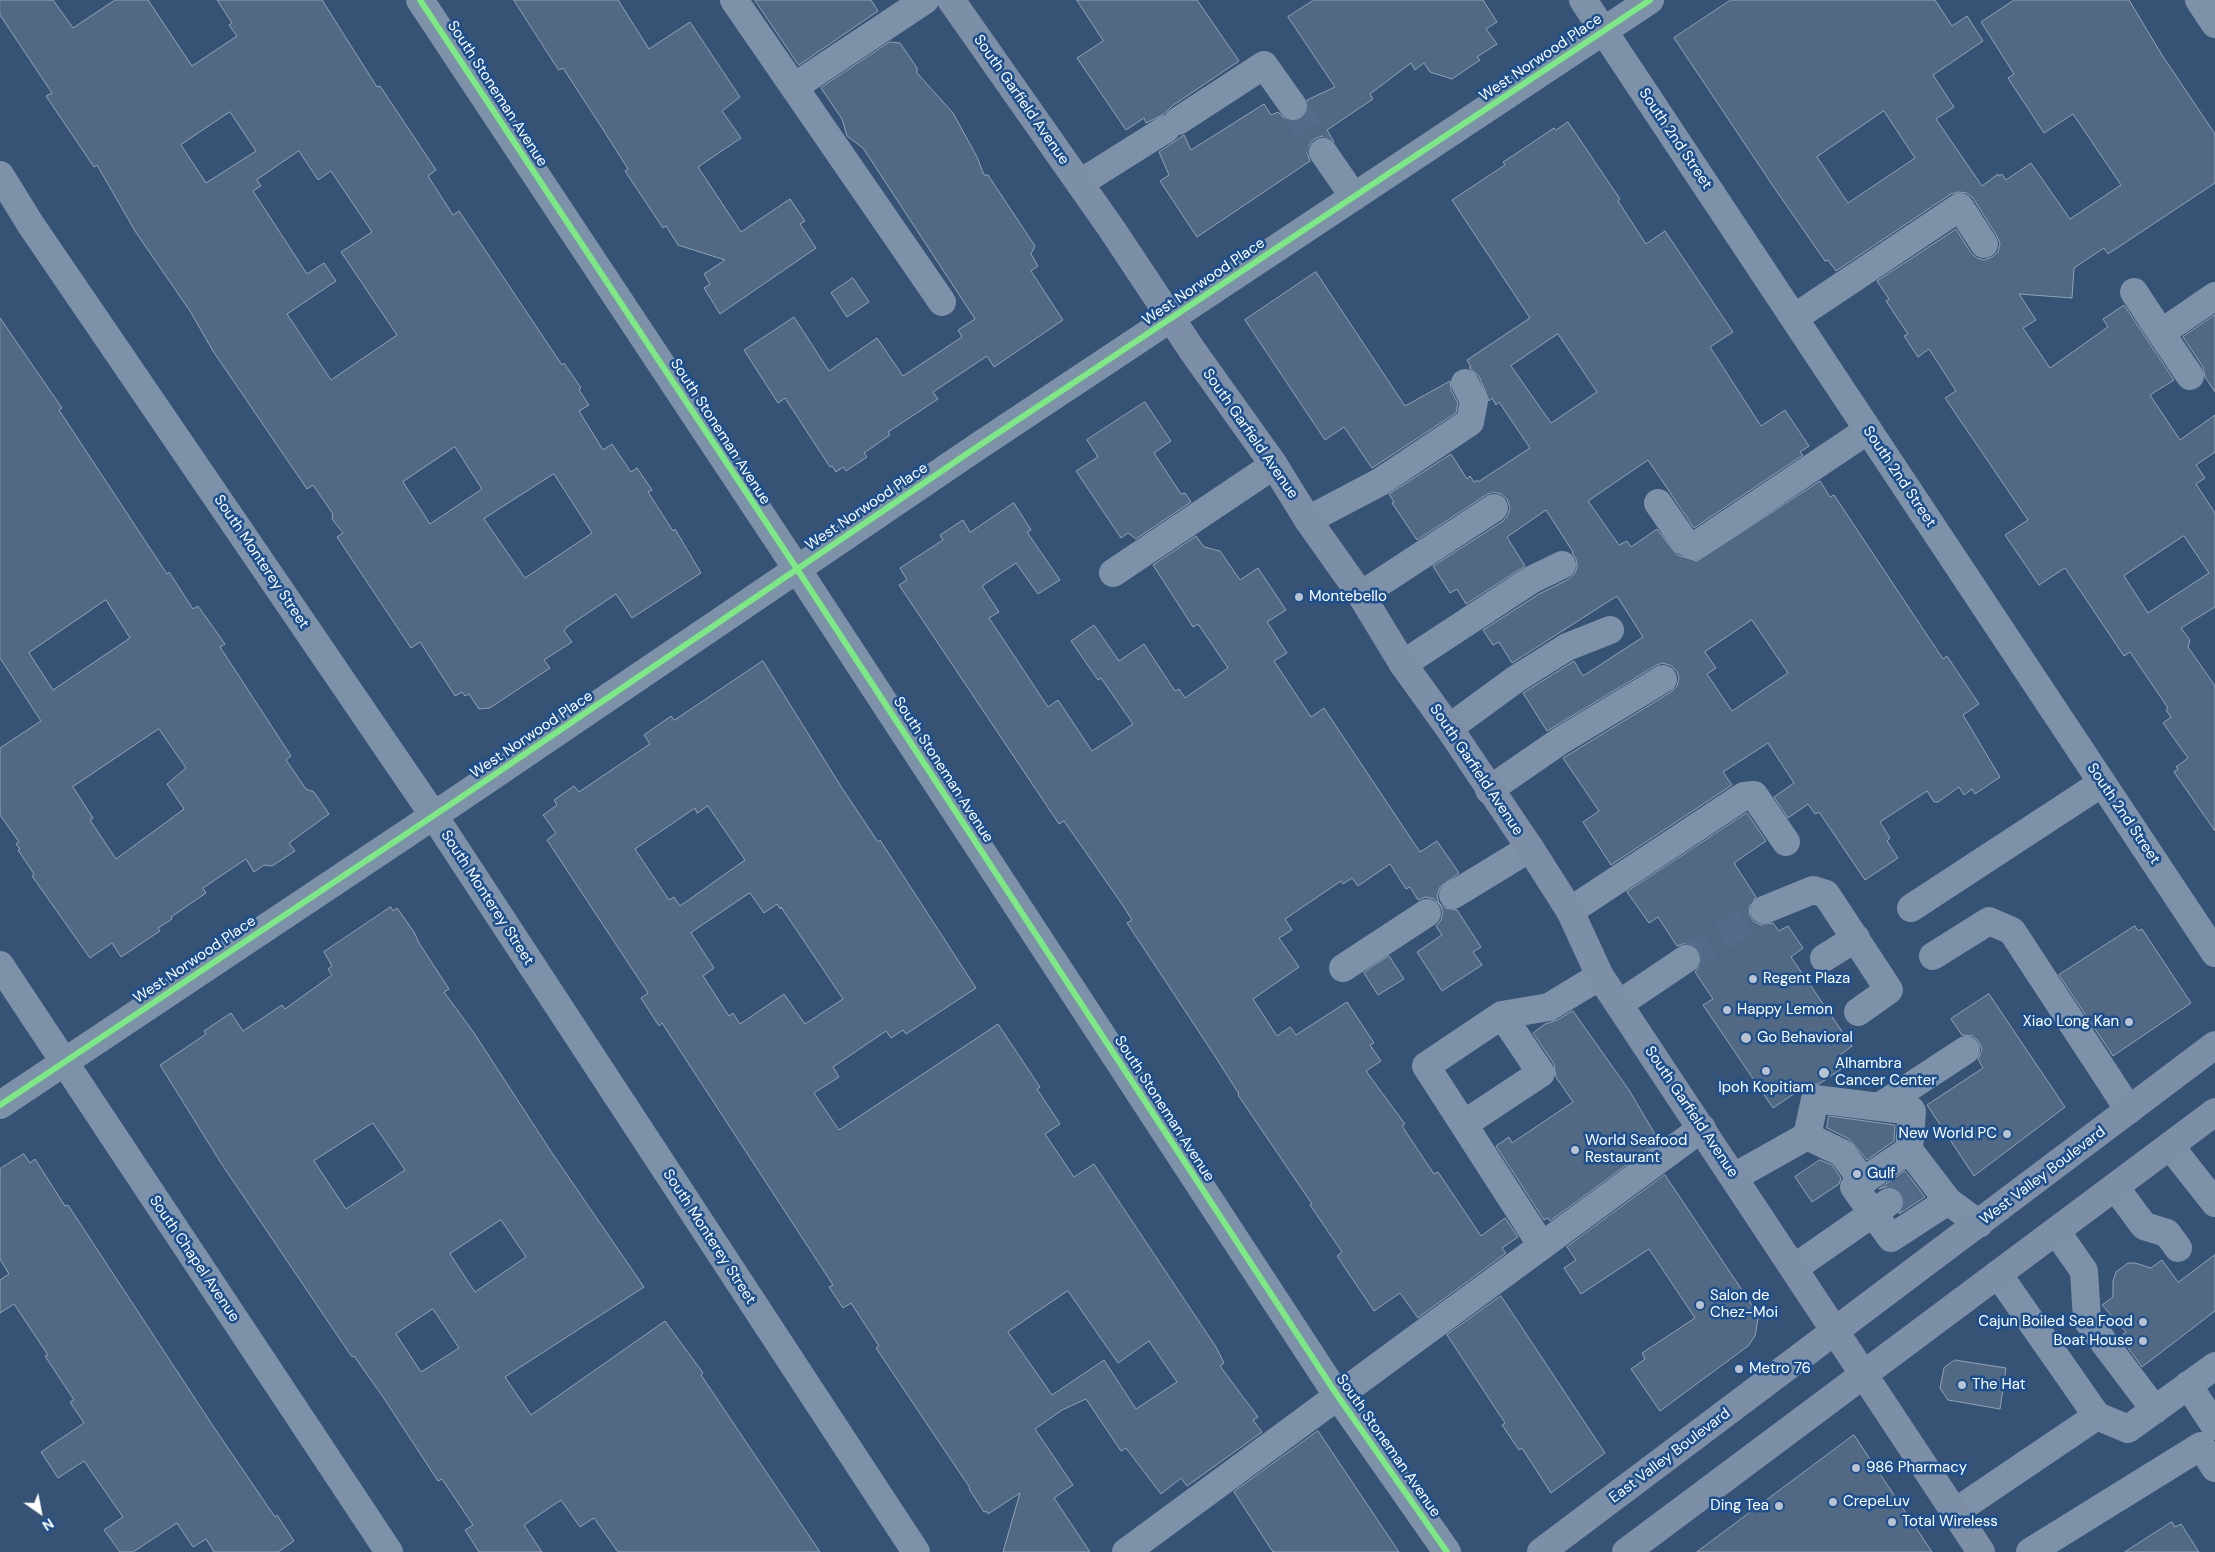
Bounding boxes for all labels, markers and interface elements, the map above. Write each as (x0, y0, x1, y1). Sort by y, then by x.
street label: West Norwood Place (1476, 10, 1606, 106)
street label: South Stoneman Avenue (443, 18, 551, 170)
street label: South Garfield Avenue (969, 32, 1073, 168)
street label: South 2nd Street (1635, 85, 1715, 193)
street label: West Norwood Place (1139, 234, 1269, 330)
street label: South Stoneman Avenue (666, 356, 774, 508)
street label: South Garfield Avenue (1198, 366, 1302, 502)
street label: South 2nd Street (1859, 423, 1939, 531)
street label: West Norwood Place (802, 459, 932, 555)
street label: South Monterey Street (210, 492, 312, 632)
place label: Montebello (1309, 588, 1387, 606)
marker: Montebello (1293, 591, 1305, 603)
street label: West Norwood Place (467, 687, 597, 783)
street label: South Stoneman Avenue (889, 694, 997, 846)
street label: South Garfield Avenue (1425, 701, 1527, 839)
street label: South 2nd Street (2083, 760, 2163, 868)
street label: South Monterey Street (437, 827, 537, 969)
street label: West Norwood Place (130, 912, 260, 1008)
place label: Regent Plaza (1763, 970, 1850, 988)
marker: Regent Plaza (1747, 973, 1759, 985)
place label: Happy Lemon (1737, 1001, 1833, 1019)
marker: Happy Lemon (1721, 1004, 1733, 1016)
place label: Xiao Long Kan (2023, 1013, 2119, 1031)
marker: Xiao Long Kan (2123, 1016, 2135, 1028)
place label: Go Behavioral (1757, 1029, 1853, 1047)
marker: Go Behavioral (1739, 1031, 1753, 1045)
street label: South Stoneman Avenue (1110, 1033, 1218, 1185)
street label: South Garfield Avenue (1640, 1043, 1742, 1181)
place label: Alhambra Cancer Center (1835, 1055, 1937, 1090)
marker: Ipoh Kopitiam (1760, 1065, 1772, 1077)
marker: Alhambra Cancer Center (1817, 1066, 1831, 1080)
place label: Ipoh Kopitiam (1718, 1079, 1814, 1097)
street label: West Valley Boulevard (1977, 1123, 2109, 1229)
place label: New World PC (1899, 1125, 1997, 1143)
marker: New World PC (2001, 1128, 2013, 1140)
place label: World Seafood Restaurant (1585, 1132, 1687, 1167)
marker: World Seafood Restaurant (1569, 1144, 1581, 1156)
place label: Gulf (1867, 1165, 1895, 1183)
street label: South Monterey Street (659, 1166, 759, 1308)
marker: Gulf (1851, 1168, 1863, 1180)
street label: South Chapel Avenue (145, 1192, 243, 1326)
place label: Salon de Chez-Moi (1710, 1287, 1778, 1322)
marker: Salon de Chez-Moi (1694, 1299, 1706, 1311)
place label: Cajun Boiled Sea Food (1978, 1313, 2133, 1331)
marker: Cajun Boiled Sea Food (2137, 1316, 2149, 1328)
place label: Boat House (2053, 1332, 2133, 1350)
marker: Boat House (2137, 1335, 2149, 1347)
place label: Metro 76 (1749, 1360, 1811, 1378)
marker: Metro 76 (1733, 1363, 1745, 1375)
street label: South Stoneman Avenue (1332, 1371, 1444, 1521)
place label: The Hat (1972, 1376, 2026, 1394)
marker: The Hat (1956, 1379, 1968, 1391)
street label: East Valley Boulevard (1606, 1405, 1734, 1507)
place label: 986 Pharmacy (1866, 1459, 1967, 1477)
marker: 986 Pharmacy (1850, 1462, 1862, 1474)
north arrow (15, 1487, 65, 1537)
place label: CrepeLuv (1843, 1493, 1910, 1511)
marker: CrepeLuv (1827, 1496, 1839, 1508)
place label: Ding Tea (1710, 1497, 1769, 1515)
marker: Ding Tea (1773, 1500, 1785, 1512)
place label: Total Wireless (1902, 1513, 1998, 1531)
text: N (39, 1514, 57, 1535)
marker: Total Wireless (1886, 1516, 1898, 1528)

